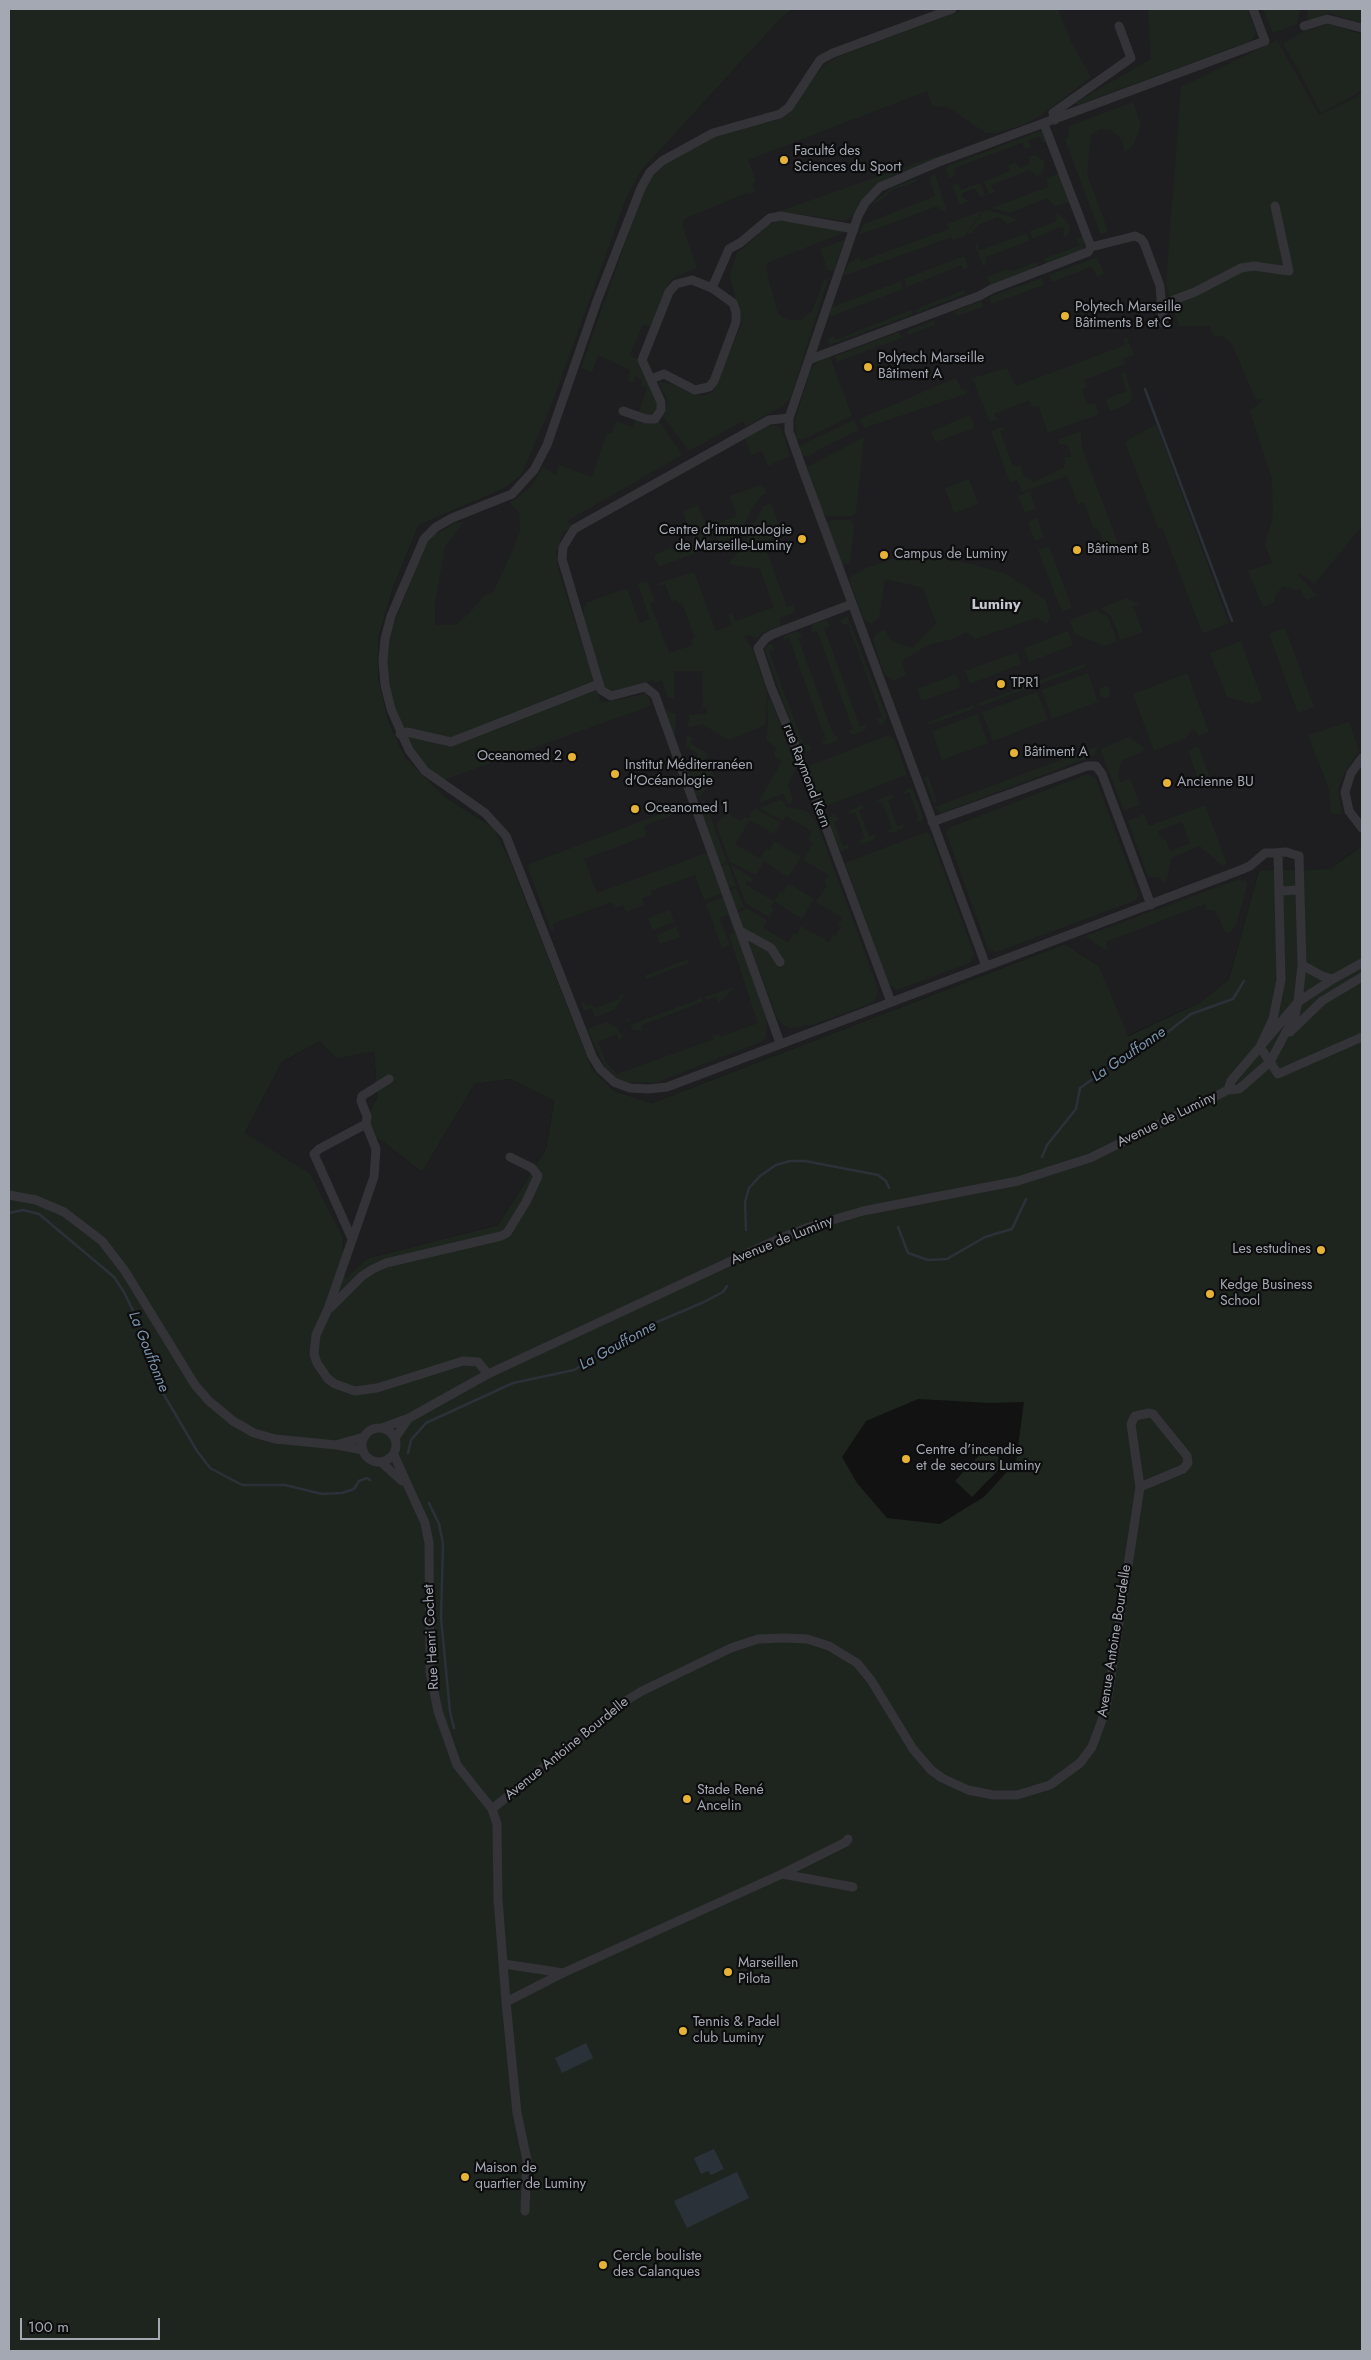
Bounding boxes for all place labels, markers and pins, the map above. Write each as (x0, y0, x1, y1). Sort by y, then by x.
place label: Faculté des Sciences du Sport (794, 144, 901, 176)
marker: Faculté des Sciences du Sport (778, 154, 790, 166)
place label: Polytech Marseille Bâtiments B et C (1075, 300, 1181, 332)
marker: Polytech Marseille Bâtiments B et C (1059, 310, 1071, 322)
place label: Polytech Marseille Bâtiment A (878, 351, 984, 384)
marker: Polytech Marseille Bâtiment A (862, 361, 874, 373)
place label: Centre d'immunologie de Marseille-Luminy (659, 523, 792, 556)
marker: Centre d'immunologie de Marseille-Luminy (796, 533, 808, 545)
place label: Bâtiment B (1087, 542, 1149, 558)
marker: Bâtiment B (1071, 544, 1083, 556)
place label: Campus de Luminy (894, 547, 1007, 563)
marker: Campus de Luminy (878, 549, 890, 561)
place label: TPR1 (1011, 676, 1039, 692)
marker: TPR1 (995, 678, 1007, 690)
place label: Bâtiment A (1024, 745, 1088, 761)
marker: Bâtiment A (1008, 747, 1020, 759)
place label: Oceanomed 2 (477, 749, 562, 765)
marker: Oceanomed 2 (566, 751, 578, 763)
place label: Institut Méditerranéen d'Océanologie (625, 758, 753, 790)
marker: Institut Méditerranéen d'Océanologie (609, 768, 621, 780)
place label: Ancienne BU (1177, 775, 1254, 791)
marker: Ancienne BU (1161, 777, 1173, 789)
place label: Oceanomed 1 (645, 801, 728, 817)
marker: Oceanomed 1 (629, 803, 641, 815)
place label: Les estudines (1232, 1242, 1311, 1258)
marker: Les estudines (1315, 1244, 1327, 1256)
place label: Kedge Business School (1220, 1278, 1312, 1310)
marker: Kedge Business School (1204, 1288, 1216, 1300)
place label: Centre d’incendie et de secours Luminy (916, 1443, 1041, 1475)
marker: Centre d’incendie et de secours Luminy (900, 1453, 912, 1465)
place label: Stade René Ancelin (697, 1783, 764, 1815)
marker: Stade René Ancelin (681, 1793, 693, 1805)
place label: Marseillen Pilota (738, 1956, 798, 1988)
marker: Marseillen Pilota (722, 1966, 734, 1978)
place label: Tennis & Padel club Luminy (693, 2015, 780, 2048)
marker: Tennis & Padel club Luminy (677, 2025, 689, 2037)
place label: Maison de quartier de Luminy (475, 2161, 586, 2194)
marker: Maison de quartier de Luminy (459, 2171, 471, 2183)
place label: Cercle bouliste des Calanques (613, 2249, 702, 2282)
marker: Cercle bouliste des Calanques (597, 2259, 609, 2271)

